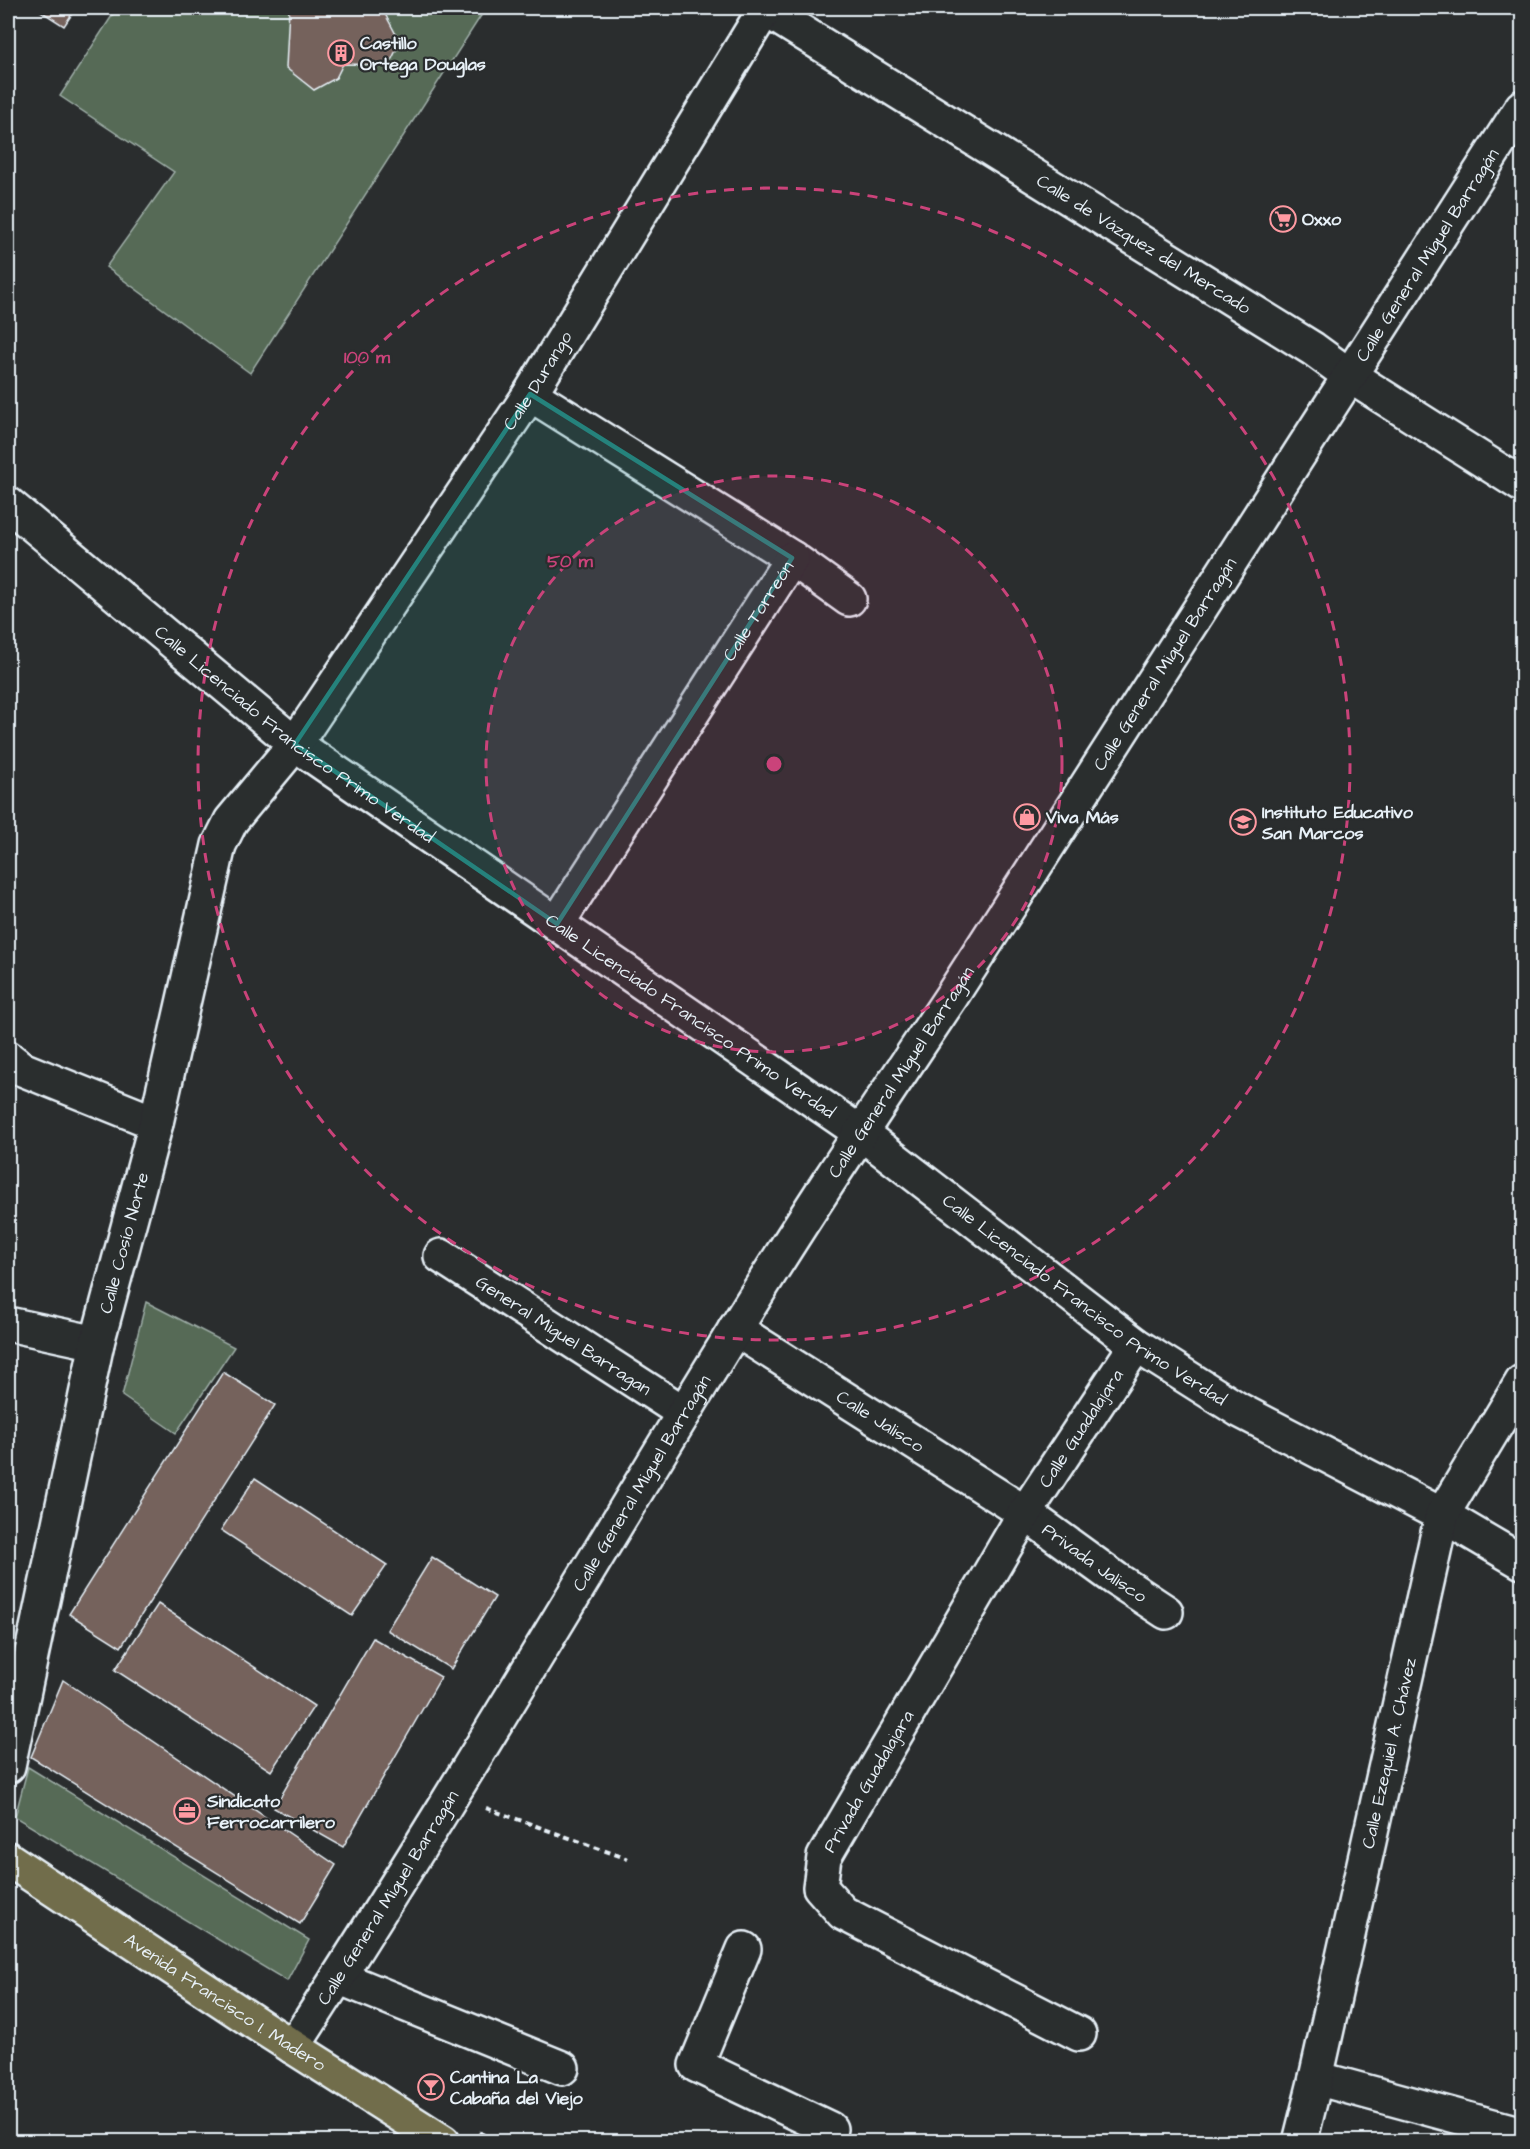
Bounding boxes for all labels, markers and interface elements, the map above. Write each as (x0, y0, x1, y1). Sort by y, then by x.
place label: Castillo Ortega Douglas (360, 31, 486, 78)
building icon: Castillo Ortega Douglas (326, 38, 356, 68)
street label: Calle General Miguel Barragán (1349, 143, 1505, 366)
street label: Calle de Vázquez del Mercado (1032, 168, 1256, 320)
supermarket icon: Oxxo (1268, 204, 1298, 234)
place label: Oxxo (1302, 207, 1342, 232)
street label: Calle Durango (497, 326, 578, 435)
text: 100 m (344, 345, 391, 370)
text: 50 m (547, 549, 594, 574)
street label: Calle General Miguel Barragán (1087, 552, 1242, 775)
street label: Calle Torreón (716, 556, 799, 666)
street label: Calle Licenciado Francisco Primo Verdad (149, 619, 440, 849)
centre of rings (764, 754, 784, 774)
place label: Instituto Educativo San Marcos (1261, 800, 1414, 846)
shop icon: Viva Más (1012, 802, 1042, 832)
place label: Viva Más (1045, 805, 1119, 830)
school or university icon: Instituto Educativo San Marcos (1228, 807, 1258, 837)
street label: Calle Licenciado Francisco Primo Verdad (541, 907, 840, 1124)
street label: Calle General Miguel Barragán (822, 961, 980, 1183)
street label: Calle Cosío Norte (93, 1169, 155, 1316)
street label: Calle Licenciado Francisco Primo Verdad (937, 1188, 1232, 1412)
street label: General Miguel Barragan (471, 1269, 656, 1401)
street label: Calle Guadalajara (1033, 1364, 1129, 1493)
street label: Calle General Miguel Barragán (566, 1370, 717, 1596)
street label: Calle Jalisco (832, 1384, 929, 1458)
street label: Privada Jalisco (1037, 1517, 1152, 1609)
street label: Calle Ezequiel A. Chávez (1355, 1655, 1422, 1851)
street label: Privada Guadalajara (817, 1705, 920, 1857)
street label: Calle General Miguel Barragán (311, 1785, 464, 2010)
place label: Sindicato Ferrocarrilero (206, 1789, 336, 1835)
office icon: Sindicato Ferrocarrilero (172, 1796, 202, 1826)
street label: Avenida Francisco I. Madero (119, 1927, 331, 2077)
place label: Cantina La Cabaña del Viejo (450, 2065, 583, 2111)
bar icon: Cantina La Cabaña del Viejo (416, 2072, 446, 2102)

